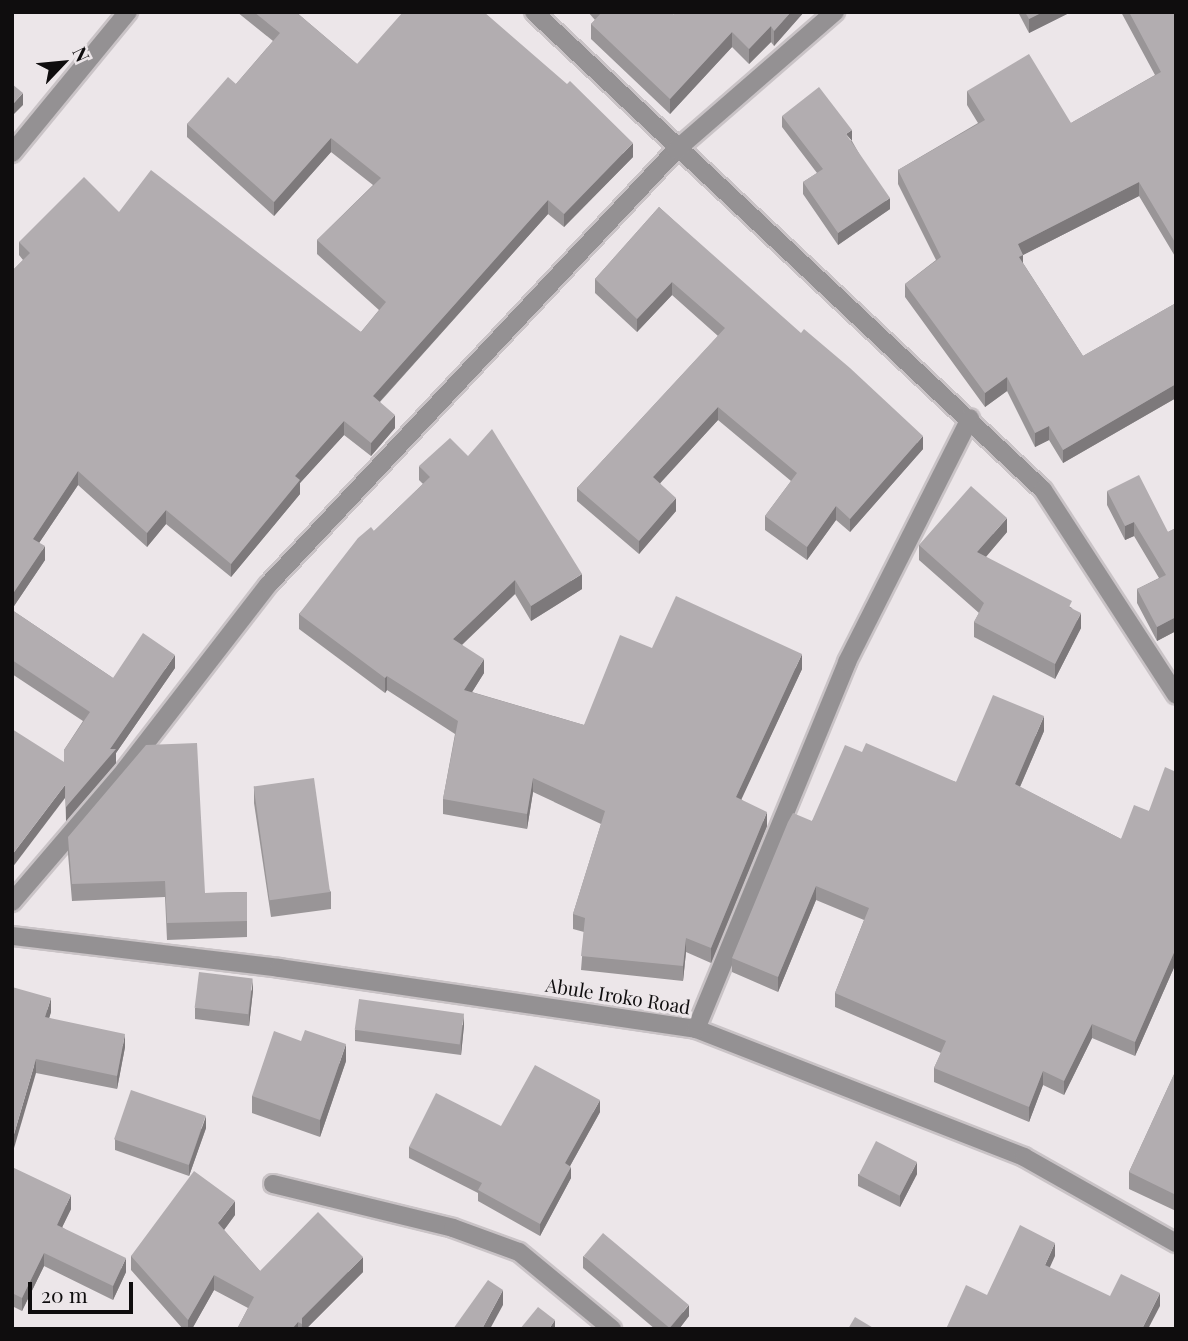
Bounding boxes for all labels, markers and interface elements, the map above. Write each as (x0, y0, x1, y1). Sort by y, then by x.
north arrow (28, 28, 98, 98)
text: N (67, 42, 97, 66)
street label: Abule Iroko Road (544, 973, 692, 1019)
scale bar (32, 1268, 136, 1312)
text: 20 m (41, 1280, 88, 1308)

